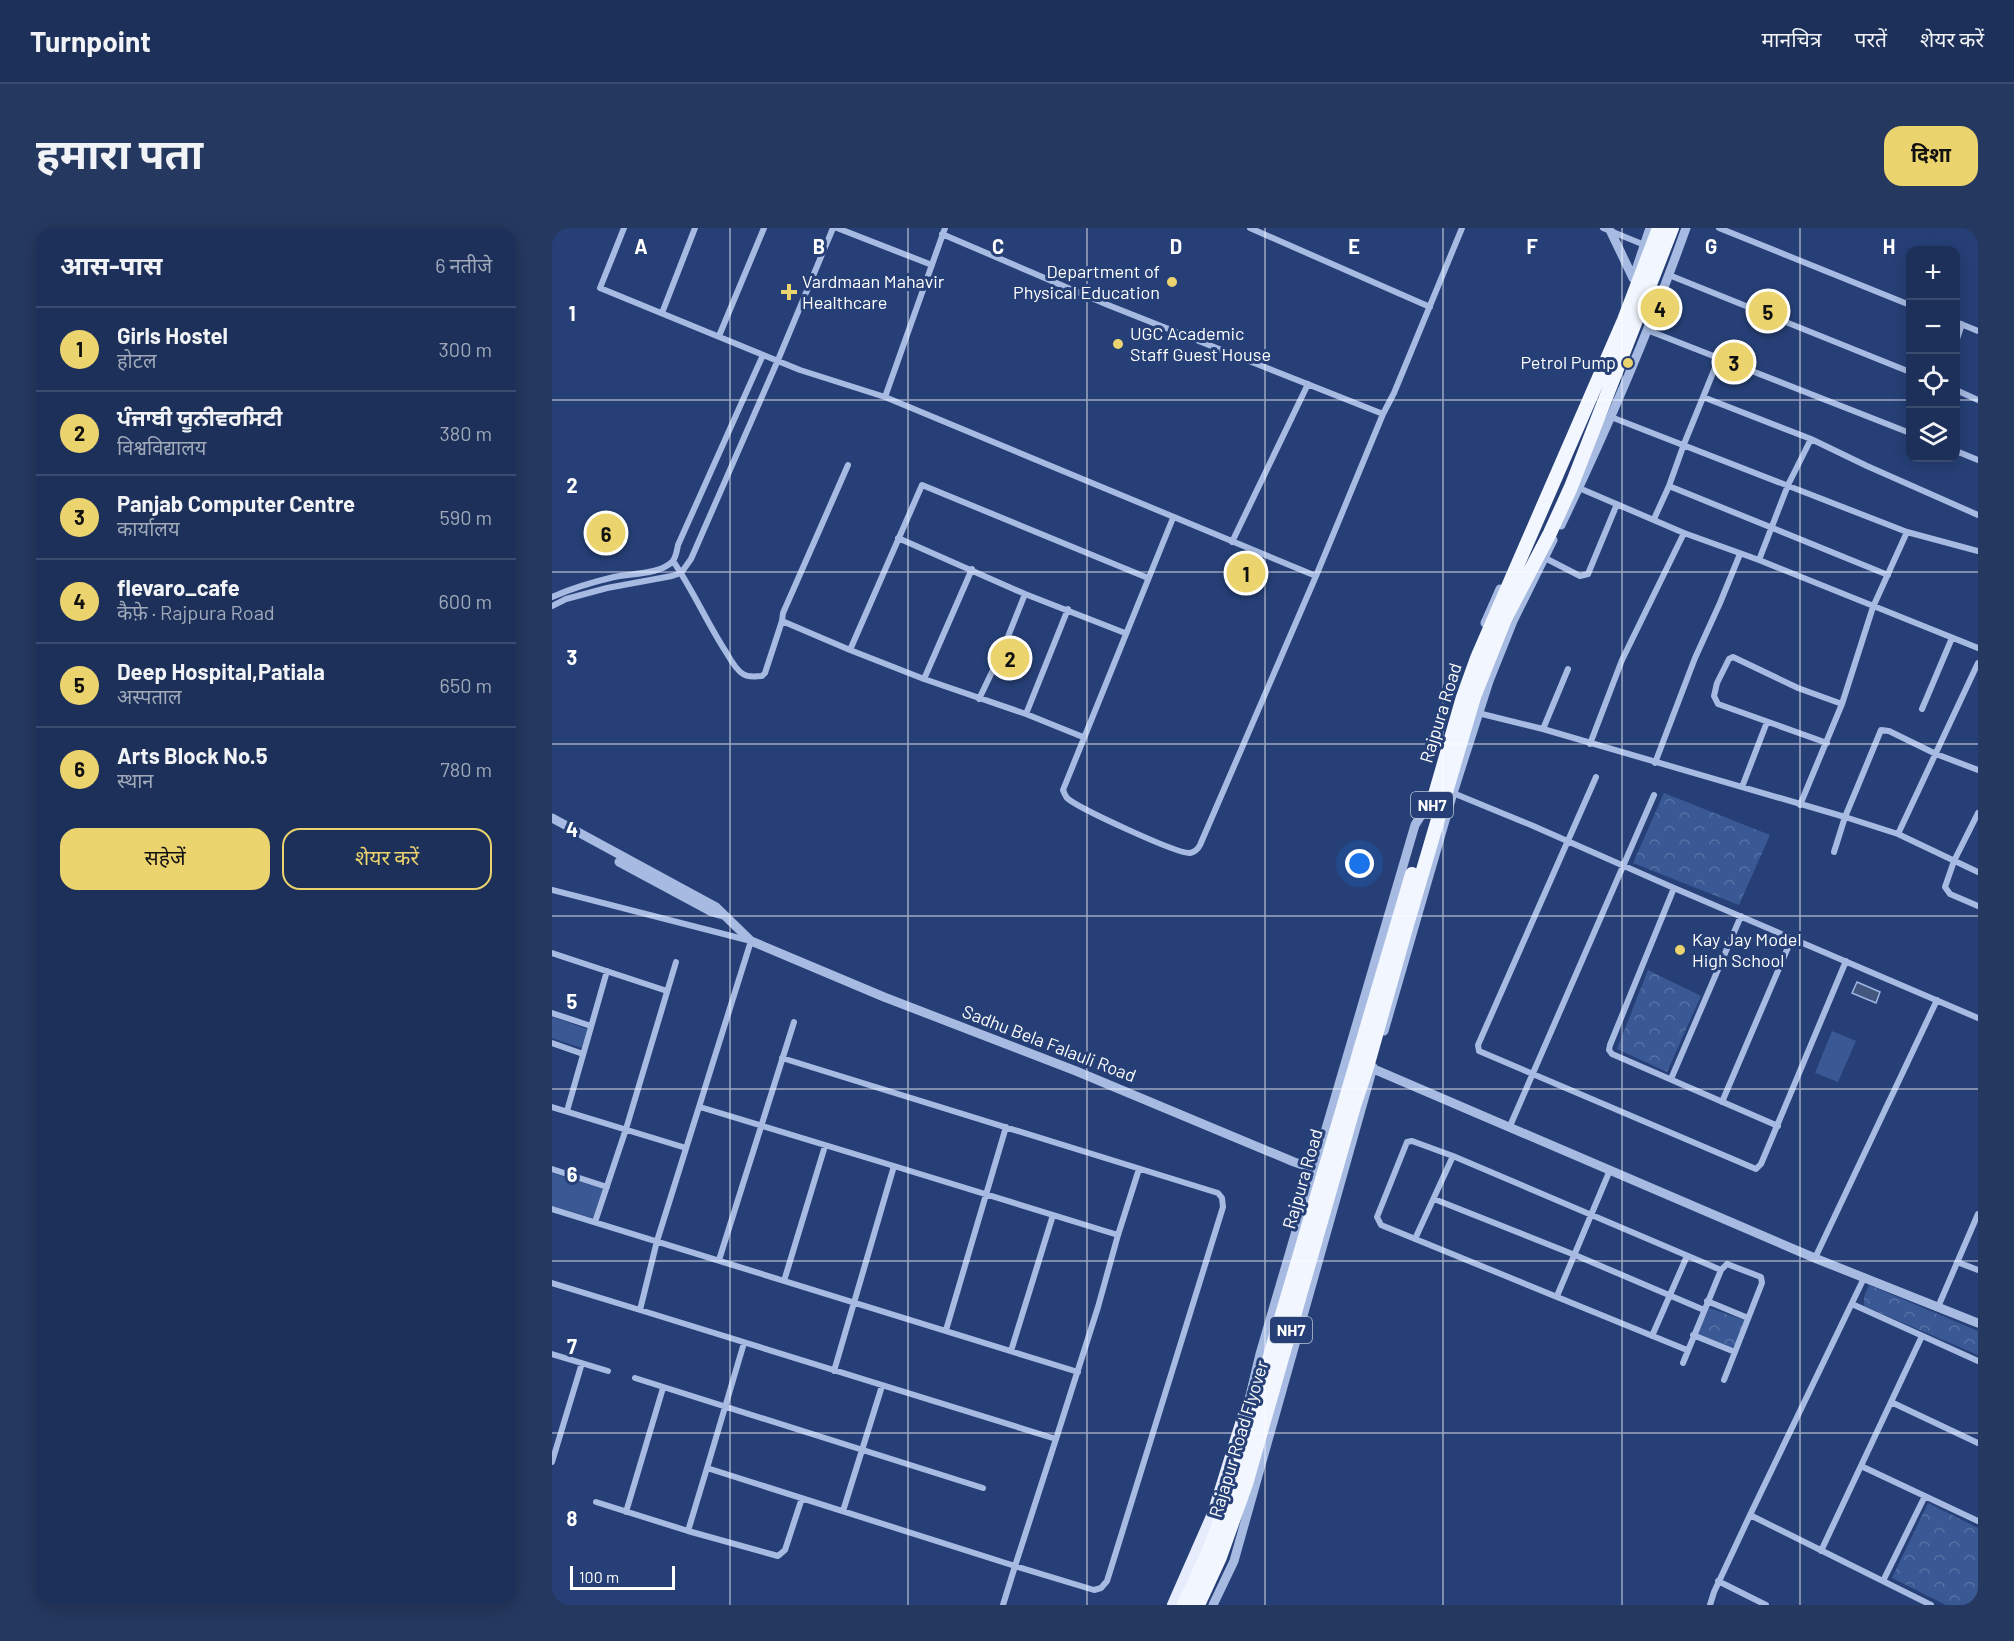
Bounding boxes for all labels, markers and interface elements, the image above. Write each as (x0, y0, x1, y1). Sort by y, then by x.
text: Turnpoint (30, 24, 151, 58)
text: मानचित्र (1762, 26, 1822, 51)
text: परतें (1855, 26, 1887, 51)
text: शेयर करें (1920, 26, 1984, 51)
button: दिशा (1884, 126, 1978, 186)
text: हमारा पता (36, 127, 203, 177)
text: A (634, 234, 648, 258)
text: B (813, 234, 825, 258)
text: C (992, 234, 1004, 258)
text: D (1170, 234, 1182, 258)
text: E (1348, 234, 1360, 258)
text: F (1526, 234, 1538, 258)
text: G (1705, 234, 1717, 258)
text: H (1883, 234, 1895, 258)
map controls (1906, 246, 1960, 462)
button: + (1906, 246, 1960, 300)
text: आस-पास (60, 249, 162, 280)
text: 6 नतीजे (435, 253, 492, 277)
place label: Department of Physical Education (1013, 260, 1160, 303)
place label: Vardmaan Mahavir Healthcare (802, 270, 945, 313)
marker: Department of Physical Education (1165, 275, 1179, 289)
marker: Vardmaan Mahavir Healthcare (780, 283, 798, 301)
pin: 4 (1640, 286, 1680, 331)
pin: 5 (1748, 288, 1788, 334)
button: − (1906, 300, 1960, 354)
text: 1 (568, 301, 576, 325)
text: Girls Hostel (117, 322, 228, 348)
place label: UGC Academic Staff Guest House (1130, 322, 1271, 365)
text: 1 (76, 337, 83, 361)
text: 300 m (439, 337, 492, 361)
marker: UGC Academic Staff Guest House (1111, 337, 1125, 351)
pin: 3 (1714, 340, 1754, 384)
text: होटल (117, 348, 156, 372)
place label: Petrol Pump (1521, 351, 1616, 373)
button: locate (1906, 354, 1960, 408)
marker: Petrol Pump (1621, 356, 1635, 370)
text: ਪੰਜਾਬੀ ਯੂਨੀਵਰਸਿਟੀ (117, 404, 282, 430)
button: layers (1906, 408, 1960, 462)
text: 2 (74, 421, 85, 445)
text: 380 m (439, 421, 492, 445)
text: विश्वविद्यालय (117, 435, 206, 459)
text: 2 (566, 473, 578, 497)
text: Panjab Computer Centre (117, 490, 355, 516)
text: 3 (74, 505, 85, 529)
text: 590 m (439, 505, 492, 529)
pin: 6 (586, 510, 626, 556)
text: कार्यालय (117, 516, 179, 540)
pin: 1 (1226, 550, 1266, 596)
text: flevaro_cafe (117, 574, 240, 600)
text: 4 (73, 589, 86, 613)
text: 600 m (439, 589, 492, 613)
text: कैफ़े · Rajpura Road (117, 600, 275, 624)
pin: 2 (990, 636, 1030, 680)
text: 3 (567, 645, 577, 669)
text: Deep Hospital,Patiala (117, 658, 325, 684)
street label: Rajpura Road (1414, 660, 1466, 765)
text: 5 (74, 673, 85, 697)
text: 650 m (440, 673, 492, 697)
text: अस्पताल (117, 684, 182, 708)
text: Arts Block No.5 (117, 742, 268, 768)
text: 6 (74, 757, 85, 781)
text: 780 m (440, 757, 492, 781)
text: स्थान (117, 768, 153, 792)
road number: NH7 (1411, 792, 1453, 818)
text: 4 (566, 817, 578, 841)
button: सहेजें (60, 828, 270, 890)
button: शेयर करें (282, 828, 492, 890)
your location (1345, 849, 1374, 878)
place label: Kay Jay Model High School (1692, 928, 1802, 971)
marker: Kay Jay Model High School (1673, 943, 1687, 957)
text: 5 (567, 989, 578, 1013)
street label: Sadhu Bela Falauli Road (959, 1000, 1139, 1086)
street label: Rajpura Road (1277, 1126, 1327, 1231)
text: 6 (567, 1162, 578, 1186)
road number: NH7 (1270, 1317, 1312, 1343)
text: 7 (567, 1334, 577, 1358)
street label: Rajapur Road Flyover (1204, 1357, 1273, 1520)
text: 8 (567, 1506, 578, 1530)
scale bar (570, 1563, 675, 1590)
text: 100 m (579, 1567, 619, 1586)

